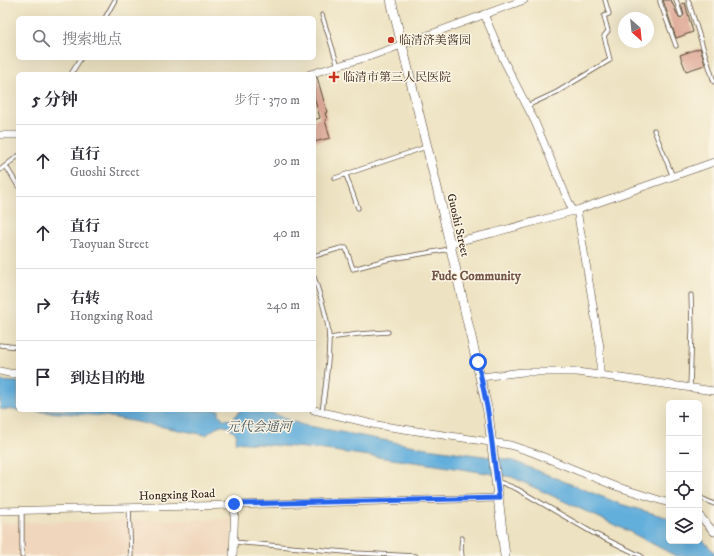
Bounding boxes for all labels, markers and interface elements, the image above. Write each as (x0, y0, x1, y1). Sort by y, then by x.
north arrow (618, 12, 654, 48)
search box (16, 16, 316, 60)
icon: search (30, 27, 52, 49)
text: 搜索地点 (62, 30, 122, 49)
place label: 临清济美酱园 (399, 33, 471, 48)
marker: 临清济美酱园 (386, 35, 396, 45)
place label: 临清市第三人民医院 (343, 70, 451, 85)
marker: 临清市第三人民医院 (328, 71, 340, 83)
text: 5 分钟 (32, 89, 78, 111)
text: 步行 · 370 m (234, 92, 300, 108)
text: 直行 (70, 145, 100, 164)
icon: ahead (32, 150, 54, 172)
text: 90 m (274, 153, 300, 169)
text: Guoshi Street (70, 164, 140, 180)
street label: Guoshi Street (443, 192, 473, 258)
text: 直行 (70, 217, 100, 236)
icon: ahead (32, 222, 54, 244)
text: 40 m (273, 225, 300, 241)
text: Taoyuan Street (70, 236, 149, 252)
district label: Fude Community (431, 268, 522, 285)
text: 右转 (70, 289, 100, 308)
icon: right (32, 294, 54, 316)
text: 240 m (267, 297, 300, 313)
text: Hongxing Road (70, 308, 153, 324)
route start (469, 353, 487, 371)
icon: arrive (32, 366, 54, 388)
text: 到达目的地 (70, 369, 145, 388)
map controls (666, 400, 702, 544)
button: + (666, 400, 702, 436)
water label: 元代会通河 (226, 419, 293, 435)
button: − (666, 436, 702, 472)
button: locate (666, 472, 702, 508)
street label: Hongxing Road (139, 486, 215, 504)
route end (225, 495, 243, 513)
button: layers (666, 508, 702, 544)

